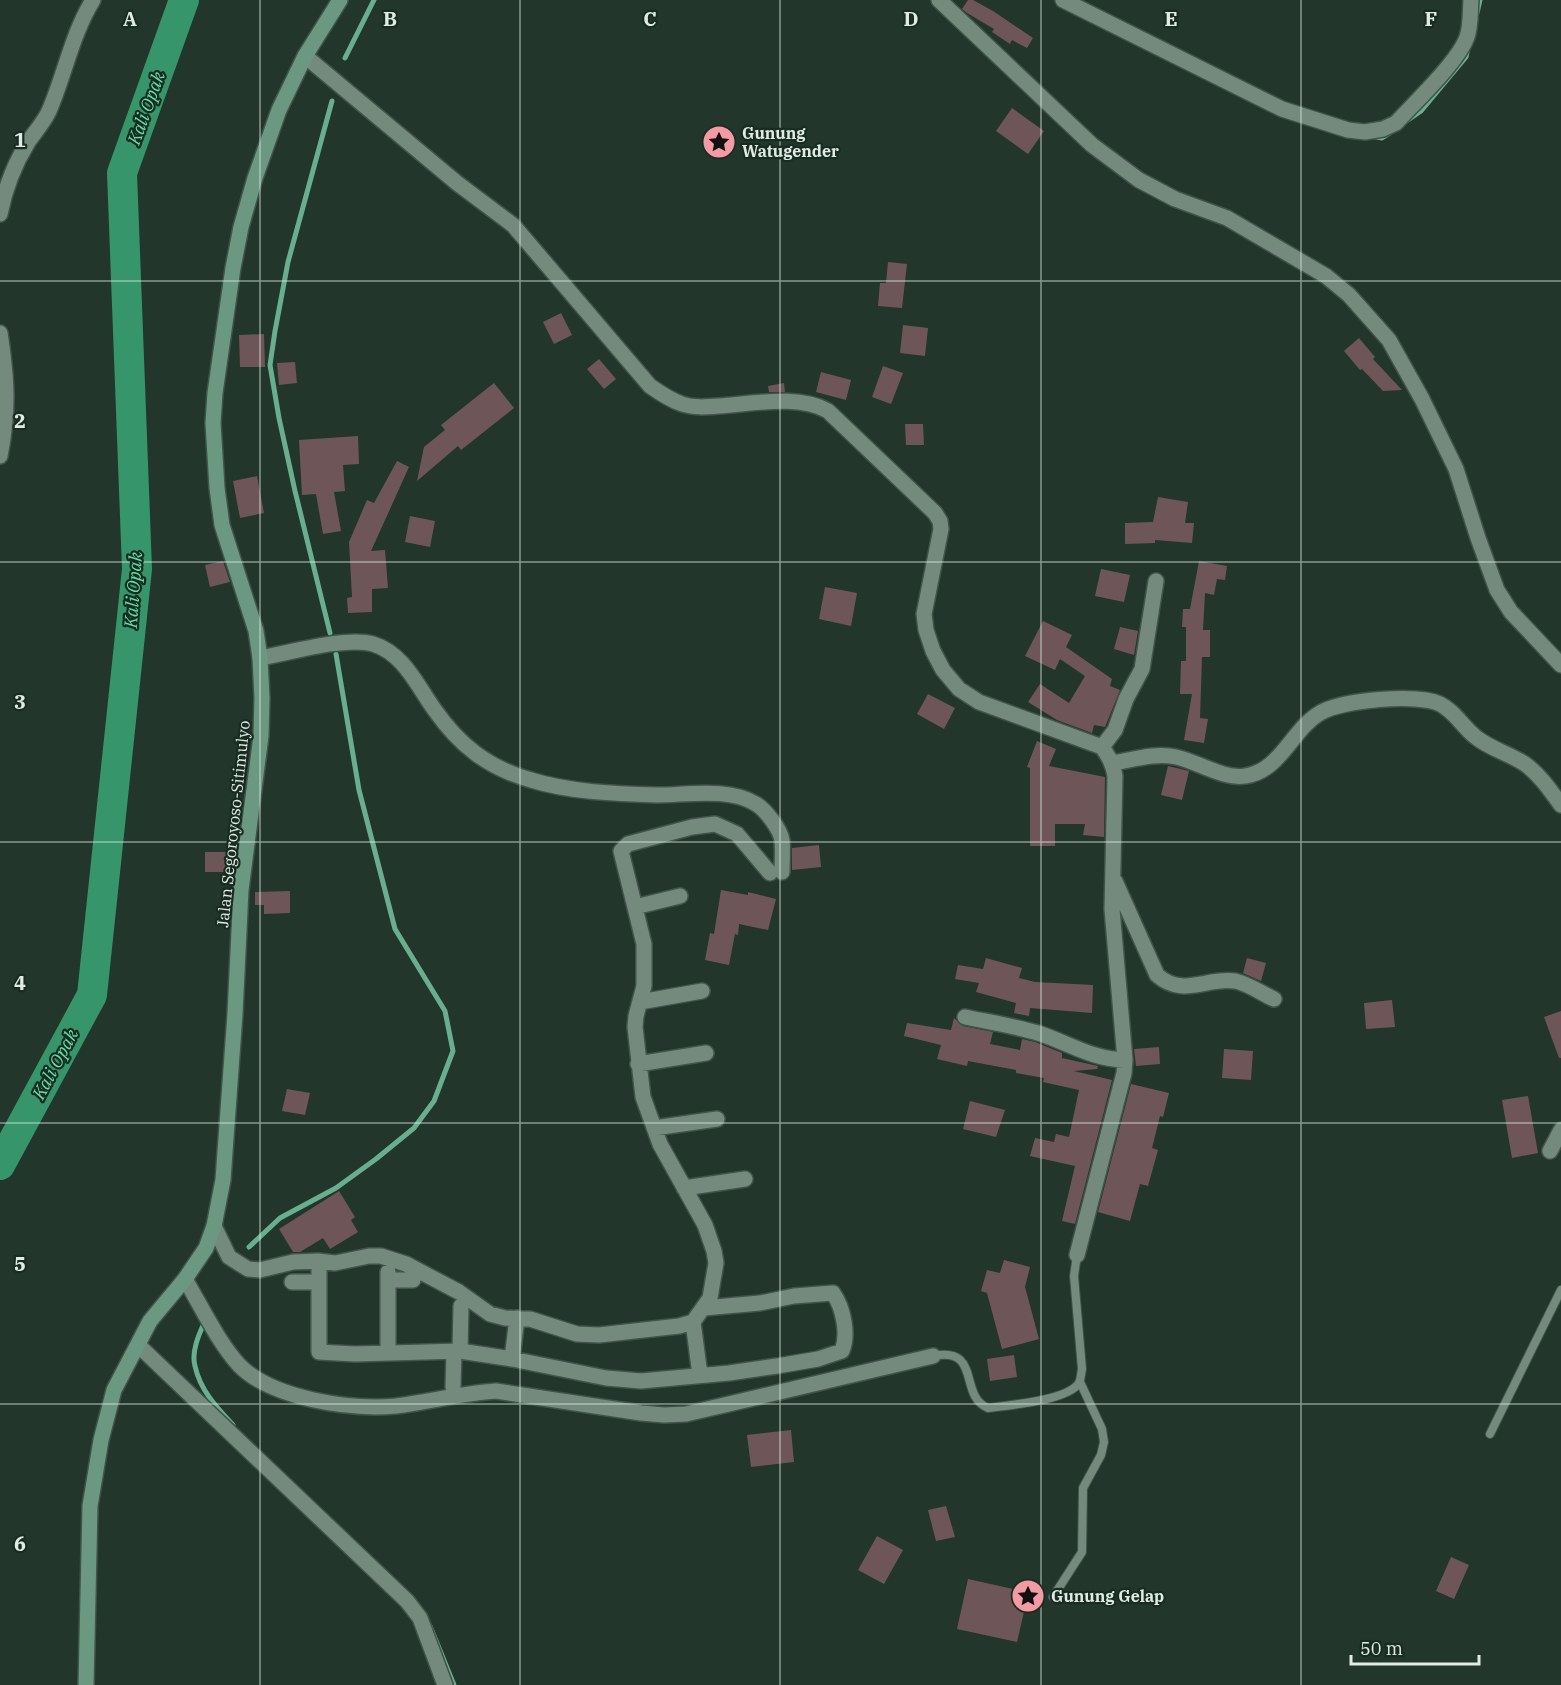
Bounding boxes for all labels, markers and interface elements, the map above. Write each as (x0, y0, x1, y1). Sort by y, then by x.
text: A (123, 5, 137, 32)
text: B (383, 5, 397, 32)
text: C (643, 5, 657, 32)
text: D (903, 5, 919, 32)
text: E (1164, 5, 1178, 32)
text: F (1425, 5, 1437, 32)
water label: Kali Opak (122, 68, 170, 149)
place label: Gunung Watugender (742, 123, 839, 161)
place icon: Gunung Watugender (701, 124, 737, 160)
text: 1 (14, 126, 26, 153)
text: 2 (14, 407, 26, 434)
water label: Kali Opak (119, 551, 147, 630)
text: 3 (14, 688, 26, 715)
street label: Jalan Segoroyoso-Sitimulyo (212, 719, 254, 929)
text: 4 (14, 969, 26, 996)
water label: Kali Opak (26, 1024, 83, 1104)
text: 5 (14, 1250, 26, 1277)
text: 6 (14, 1530, 26, 1557)
place icon: Gunung Gelap (1010, 1578, 1046, 1614)
place label: Gunung Gelap (1051, 1586, 1164, 1606)
scale bar (1351, 1628, 1478, 1666)
text: 50 m (1360, 1637, 1403, 1660)

